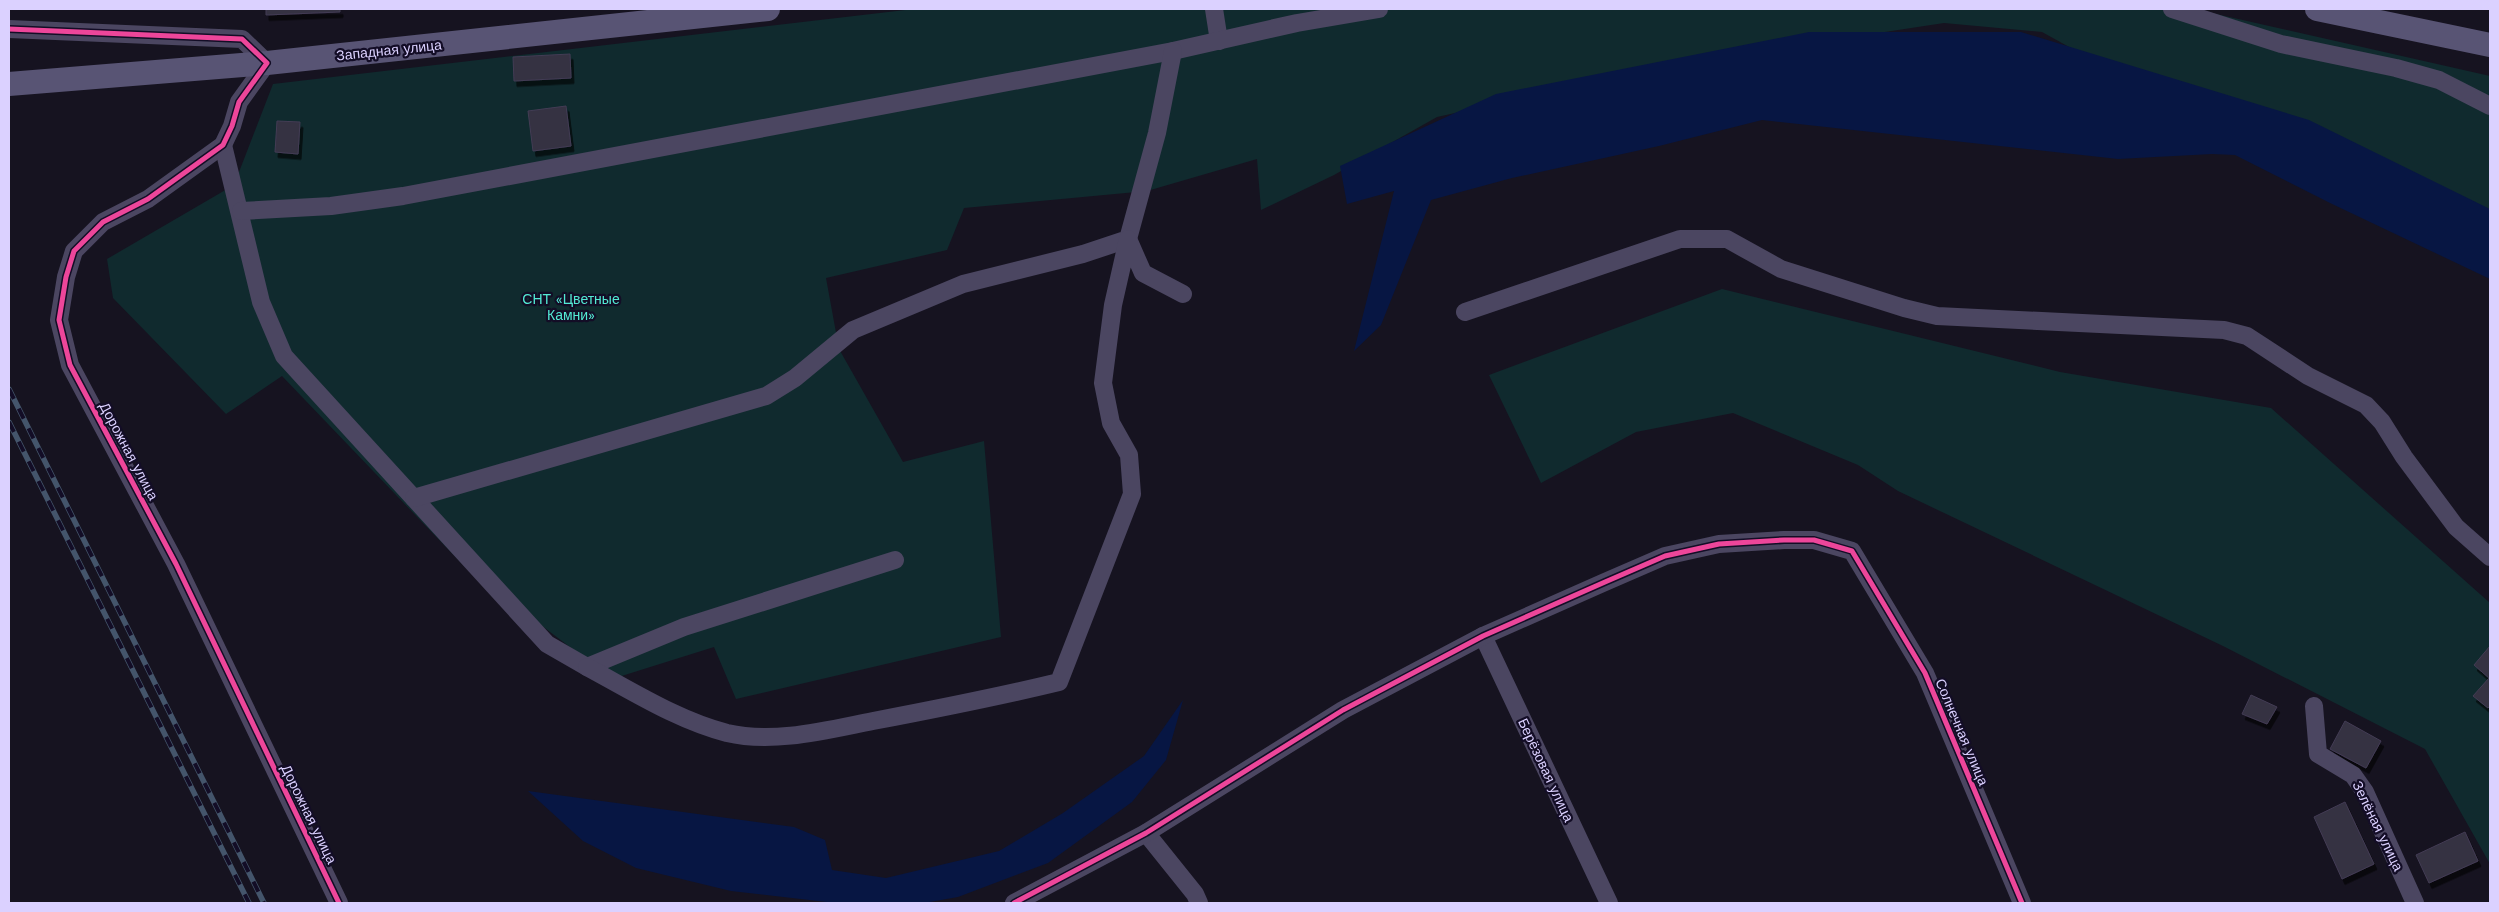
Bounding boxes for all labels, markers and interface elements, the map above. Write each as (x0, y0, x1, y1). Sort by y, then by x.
street label: Западная улица (335, 36, 443, 64)
park label: СНТ «Цветные Камни» (522, 291, 620, 323)
street label: Дорожная улица (96, 399, 162, 503)
street label: Солнечная улица (1932, 676, 1992, 788)
street label: Берёзовая улица (1515, 716, 1577, 825)
street label: Дорожная улица (278, 762, 340, 866)
street label: Зелёная улица (2349, 778, 2407, 874)

